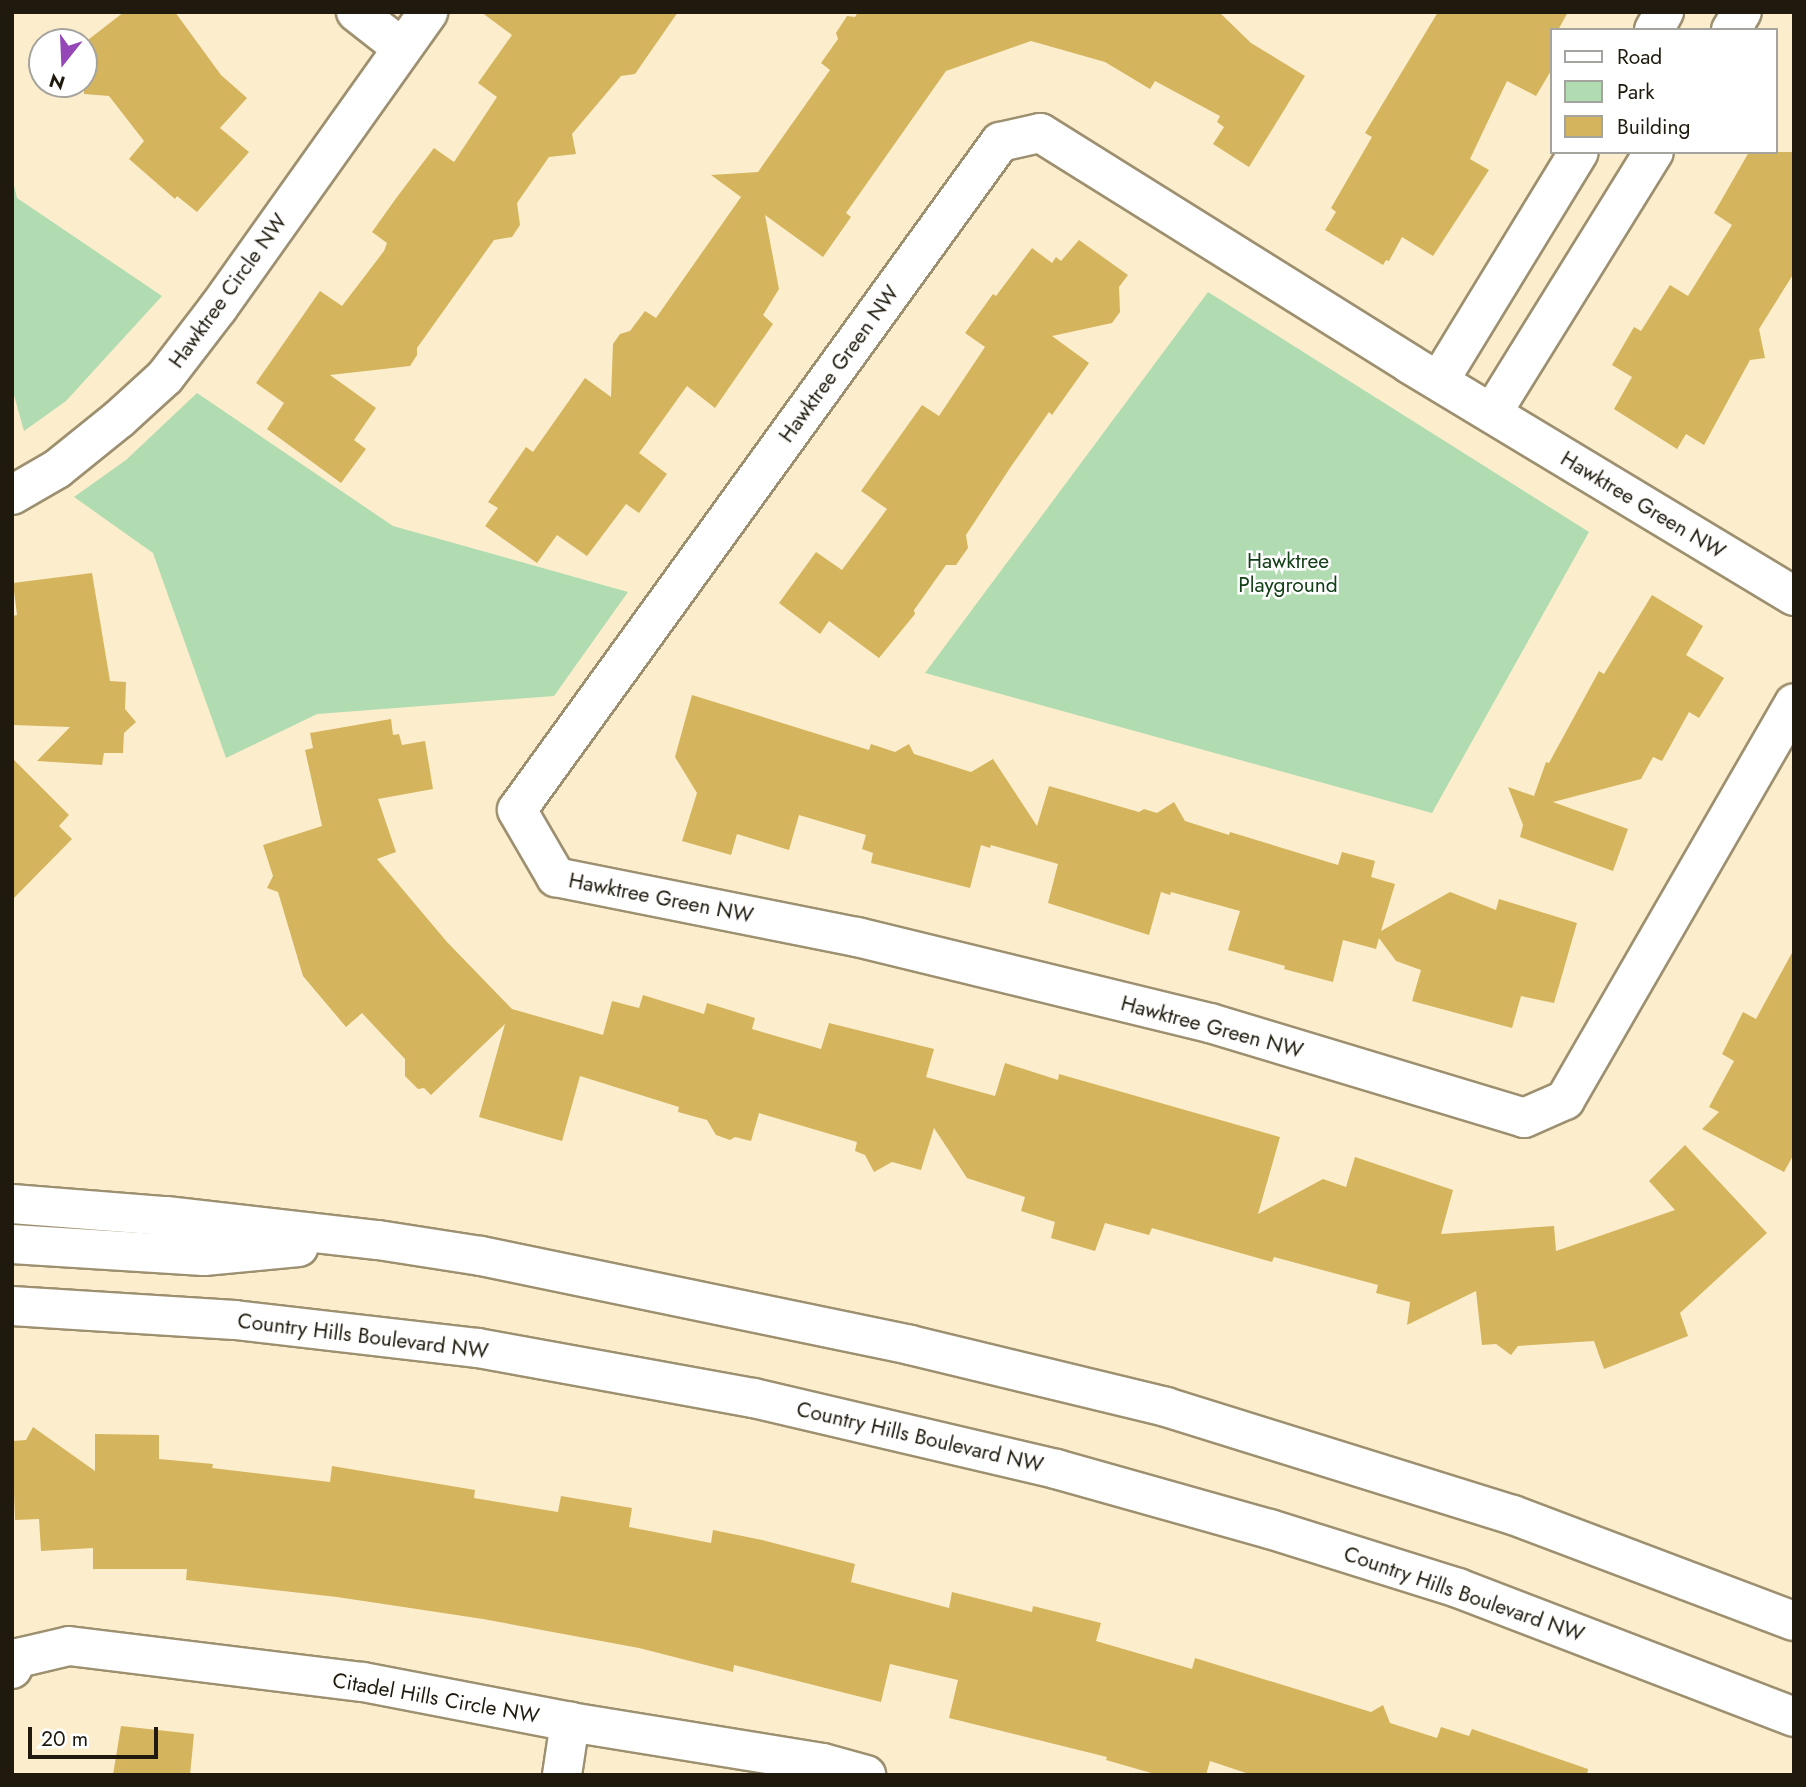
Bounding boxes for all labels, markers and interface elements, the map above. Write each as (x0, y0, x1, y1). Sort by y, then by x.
north arrow (28, 28, 98, 98)
legend (1550, 28, 1778, 154)
text: Road (1617, 42, 1662, 72)
text: N (46, 66, 68, 97)
text: Park (1617, 77, 1654, 107)
text: Building (1617, 112, 1690, 142)
street label: Hawktree Circle NW (164, 209, 292, 373)
street label: Hawktree Green NW (774, 281, 904, 447)
street label: Hawktree Green NW (1556, 446, 1730, 564)
park label: Hawktree Playground (1238, 548, 1338, 598)
street label: Hawktree Green NW (567, 868, 755, 928)
street label: Hawktree Green NW (1118, 991, 1306, 1063)
street label: Country Hills Boulevard NW (236, 1308, 490, 1364)
street label: Country Hills Boulevard NW (794, 1396, 1046, 1478)
street label: Country Hills Boulevard NW (1340, 1541, 1588, 1647)
street label: Citadel Hills Circle NW (331, 1667, 541, 1729)
scale bar (32, 1714, 161, 1758)
text: 20 m (41, 1724, 88, 1754)

